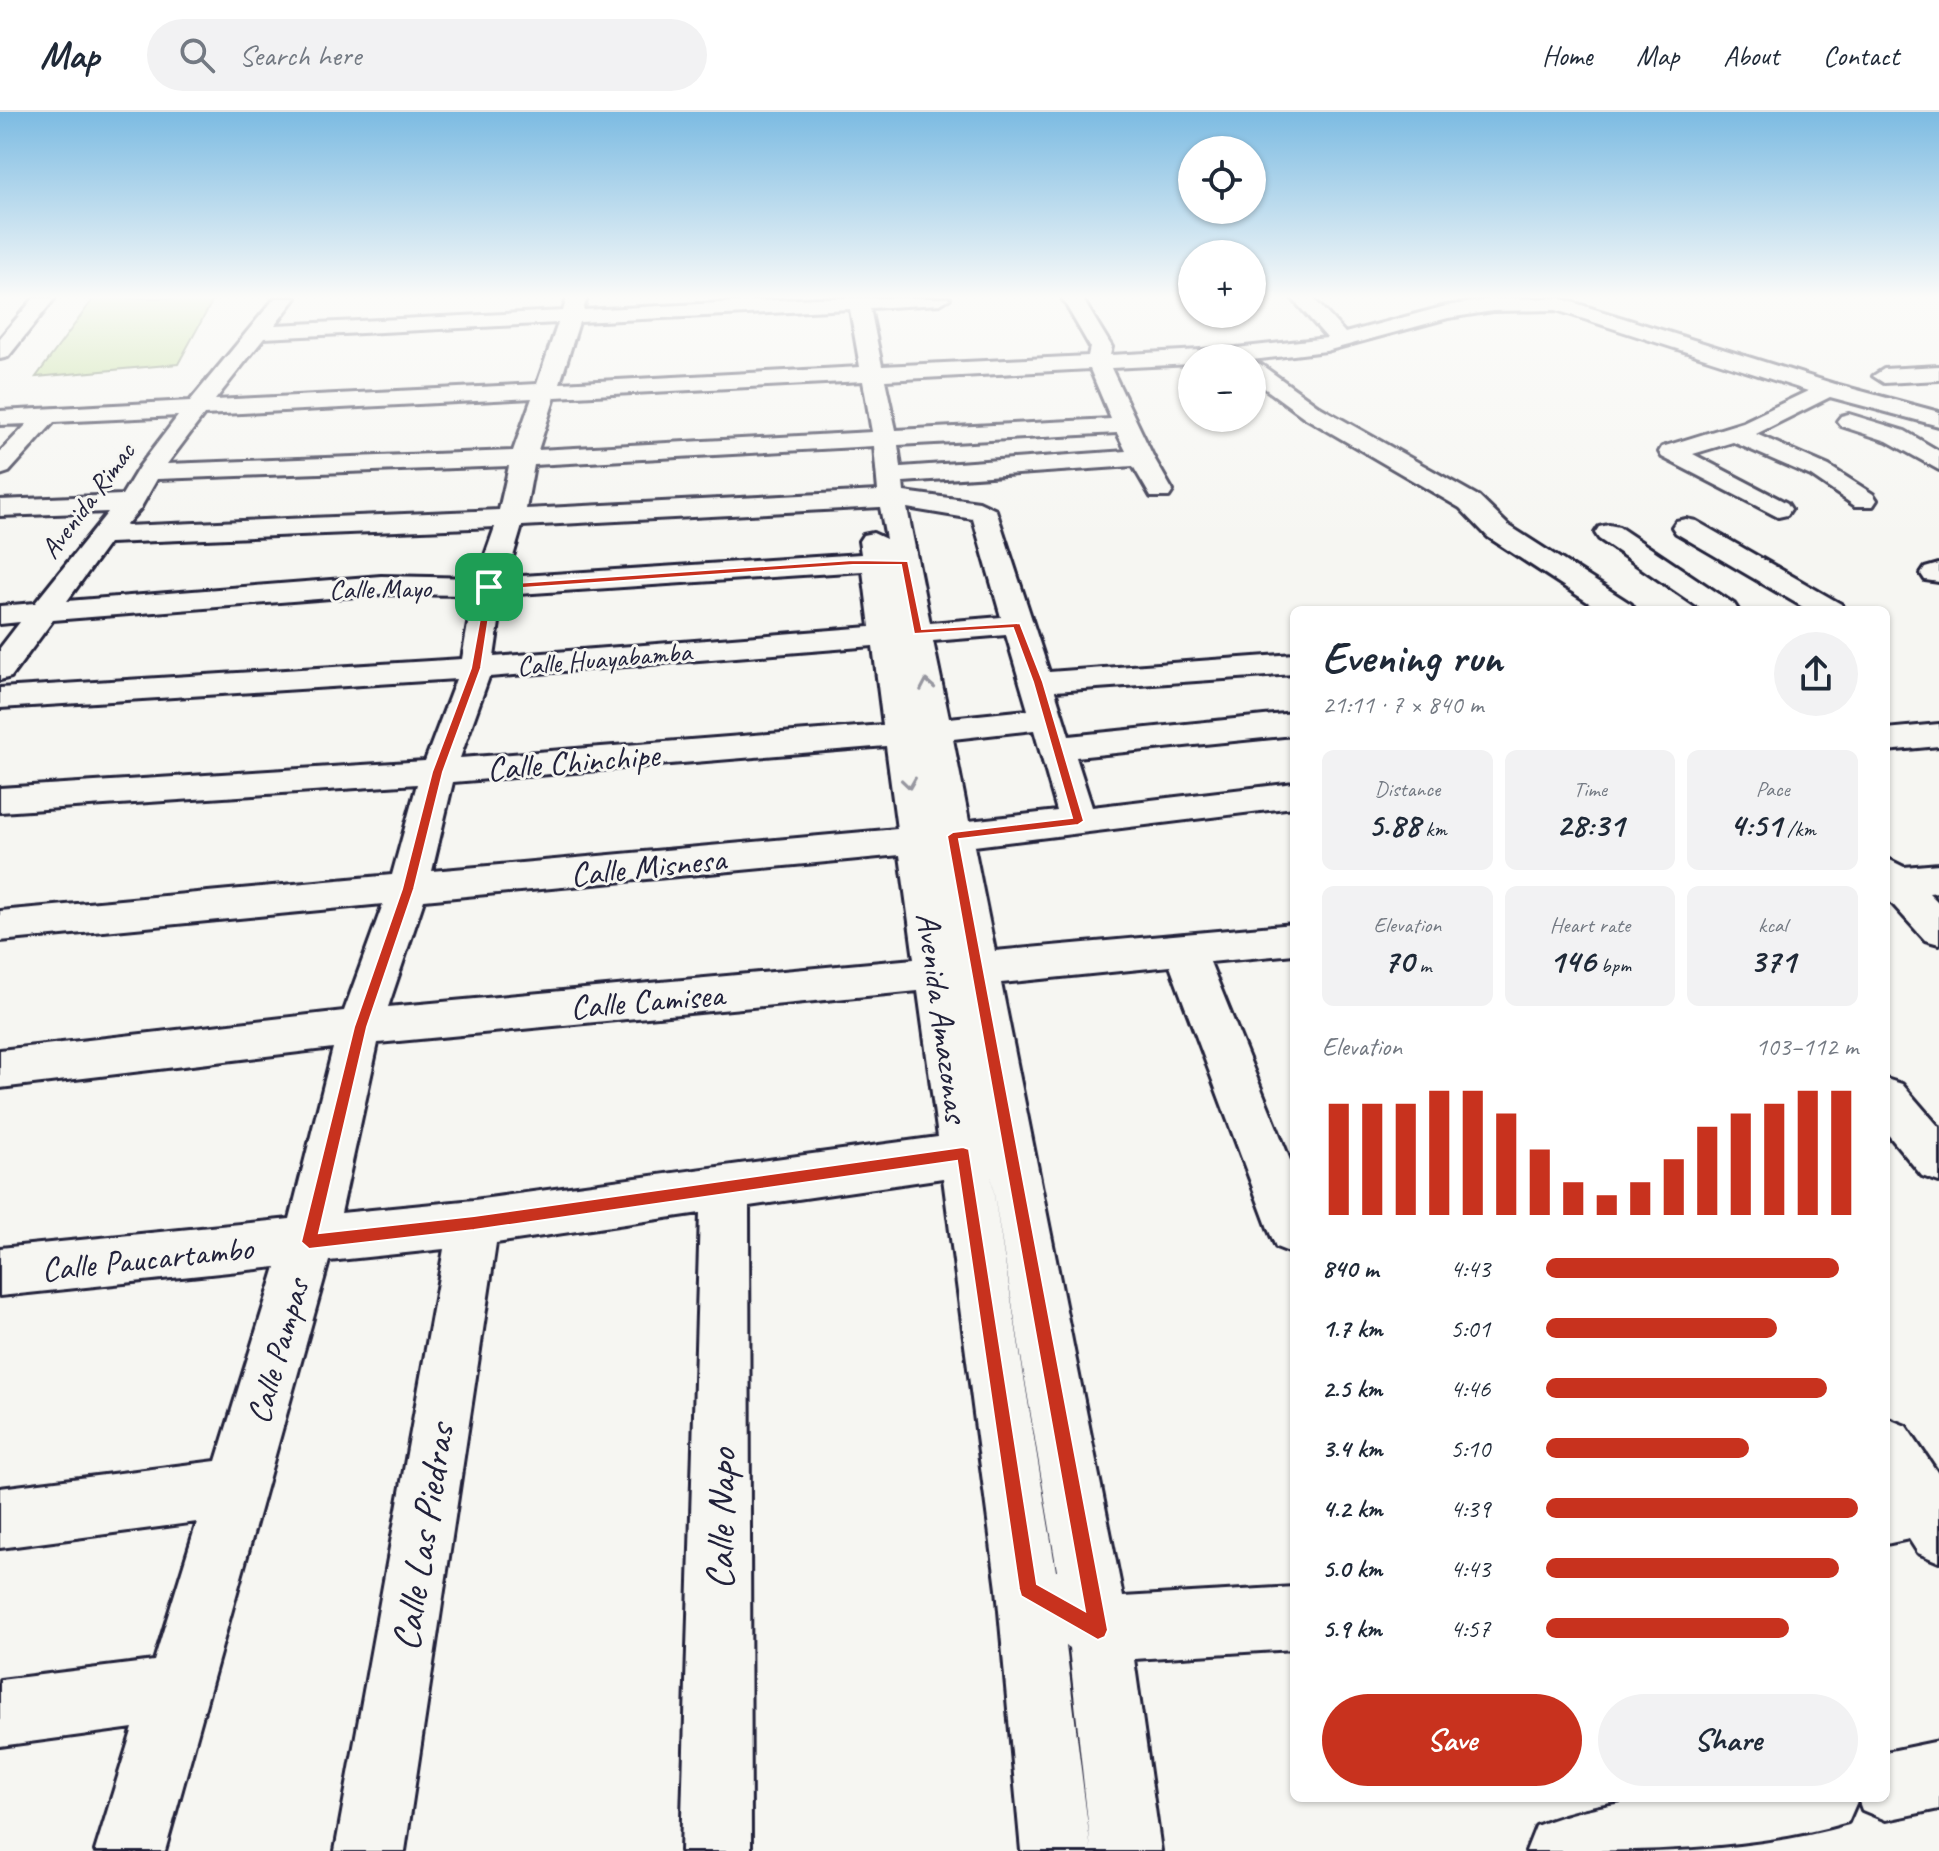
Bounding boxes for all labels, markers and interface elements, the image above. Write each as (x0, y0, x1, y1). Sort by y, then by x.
search box (147, 19, 707, 91)
text: Map (40, 32, 99, 79)
icon: search (175, 33, 219, 77)
text: Search here (239, 36, 361, 74)
text: Home (1542, 38, 1592, 73)
text: Map (1636, 38, 1679, 73)
text: About (1723, 38, 1779, 73)
text: Contact (1823, 38, 1899, 73)
map controls (1178, 136, 1266, 432)
button: locate (1178, 136, 1266, 224)
button: + (1178, 240, 1266, 328)
button: − (1178, 344, 1266, 432)
street label: Avenida Rimac (32, 434, 143, 565)
pin (455, 553, 523, 621)
icon: arrive (467, 565, 511, 609)
street label: Calle Mayo (329, 570, 433, 607)
text: Evening run (1322, 630, 1502, 685)
button: share (1774, 632, 1858, 716)
street label: Calle Huayabamba (515, 633, 695, 684)
one-way arrow (919, 678, 936, 692)
text: 21:11 · 7 × 840 m (1322, 688, 1483, 721)
street label: Calle Chinchipe (485, 732, 663, 790)
text: Distance (1375, 775, 1440, 803)
text: Time (1573, 775, 1607, 803)
text: Pace (1756, 775, 1790, 803)
one-way arrow (900, 776, 917, 790)
text: 5.88 (1368, 803, 1420, 846)
text: 28:31 (1556, 803, 1624, 846)
text: 4:51 (1730, 803, 1782, 846)
text: km (1420, 815, 1447, 843)
text: /km (1782, 815, 1816, 843)
street label: Calle Misnesa (568, 837, 730, 896)
street label: Avenida Amazonas (907, 910, 979, 1128)
text: Elevation (1373, 911, 1441, 939)
text: Heart rate (1550, 911, 1630, 939)
text: kcal (1758, 911, 1787, 939)
text: 70 (1383, 939, 1414, 982)
text: 146 (1549, 939, 1596, 982)
text: 371 (1750, 939, 1796, 982)
text: m (1414, 951, 1431, 979)
text: bpm (1596, 951, 1631, 979)
street label: Calle Camisea (568, 972, 729, 1029)
text: Elevation (1322, 1030, 1402, 1063)
text: 103–112 m (1755, 1030, 1858, 1063)
street label: Calle Paucartambo (39, 1226, 257, 1291)
text: 840 m (1322, 1252, 1378, 1285)
text: 4:43 (1450, 1252, 1490, 1285)
street label: Calle Pampas (236, 1272, 319, 1428)
text: 1.7 km (1322, 1312, 1382, 1345)
text: 5:01 (1450, 1312, 1490, 1345)
text: 2.5 km (1322, 1372, 1382, 1405)
text: 4:46 (1450, 1372, 1490, 1405)
street label: Calle Las Piedras (380, 1417, 466, 1654)
text: 3.4 km (1322, 1432, 1382, 1465)
text: 5:10 (1450, 1432, 1490, 1465)
street label: Calle Napo (695, 1446, 747, 1590)
text: 4.2 km (1322, 1492, 1382, 1525)
text: 4:39 (1450, 1492, 1490, 1525)
text: 5.0 km (1322, 1552, 1382, 1585)
text: 4:43 (1450, 1552, 1490, 1585)
text: 5.9 km (1322, 1612, 1382, 1645)
text: 4:57 (1450, 1612, 1490, 1645)
button: Save (1322, 1694, 1582, 1786)
button: Share (1598, 1694, 1858, 1786)

